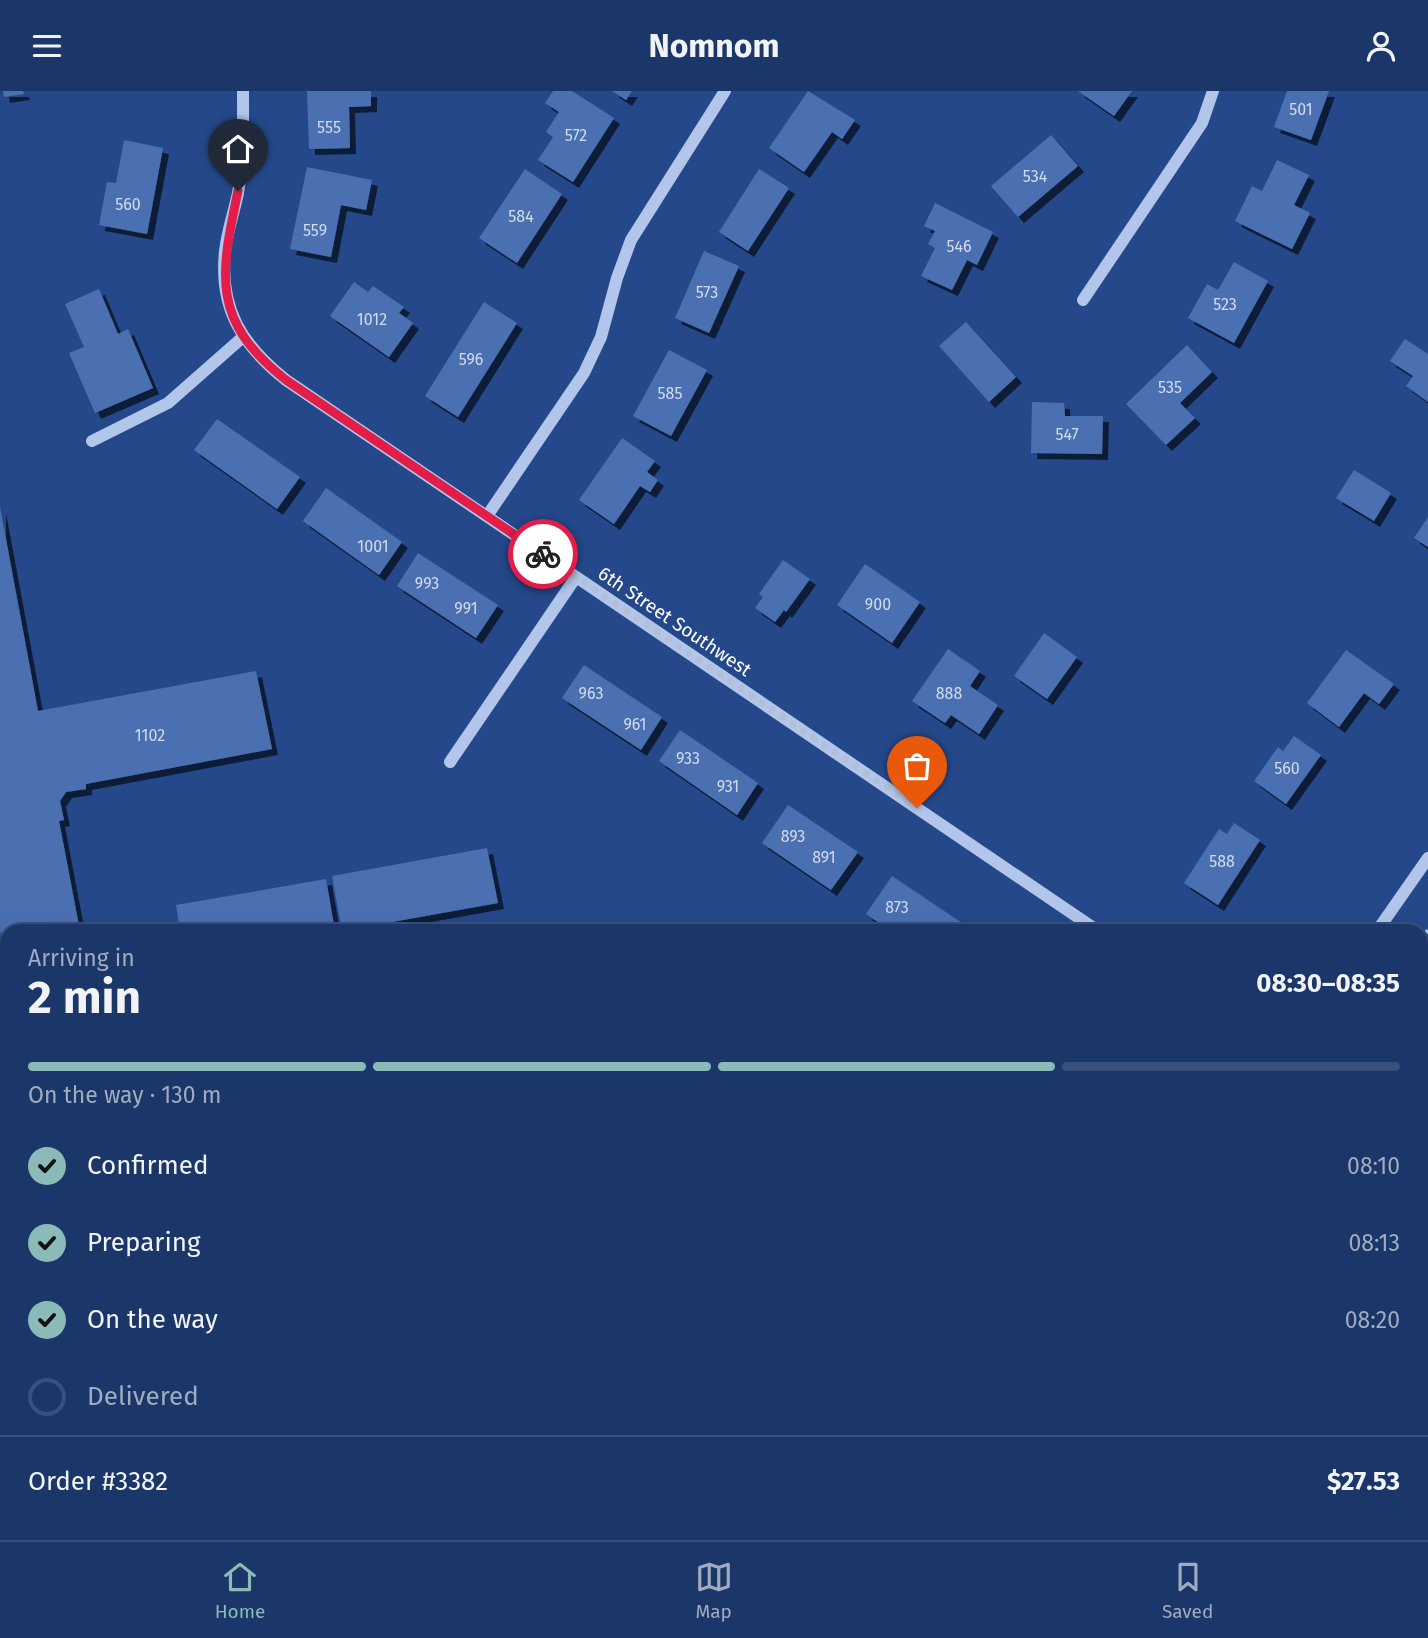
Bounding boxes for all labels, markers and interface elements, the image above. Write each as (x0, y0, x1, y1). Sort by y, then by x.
icon: menu (28, 27, 66, 65)
text: Nomnom (648, 27, 780, 65)
icon: person (1362, 27, 1400, 65)
house number: 501 (1289, 100, 1313, 119)
house number: 555 (317, 118, 341, 137)
pin (208, 119, 268, 191)
house number: 572 (565, 126, 587, 145)
icon: home (219, 130, 257, 168)
house number: 534 (1023, 167, 1048, 186)
house number: 560 (115, 195, 141, 214)
house number: 584 (508, 207, 534, 226)
house number: 559 (303, 221, 327, 240)
house number: 546 (946, 237, 972, 256)
house number: 573 (696, 283, 718, 302)
house number: 523 (1213, 295, 1237, 314)
house number: 1012 (357, 310, 387, 329)
house number: 596 (459, 350, 483, 369)
house number: 535 (1158, 378, 1182, 397)
house number: 585 (658, 384, 682, 403)
house number: 547 (1055, 425, 1079, 444)
courier (508, 519, 578, 589)
icon: bike (524, 535, 562, 573)
house number: 1001 (357, 537, 389, 556)
street label: 6th Street Southwest (594, 562, 756, 681)
house number: 993 (415, 574, 439, 593)
house number: 900 (865, 595, 891, 614)
house number: 991 (454, 599, 478, 618)
house number: 963 (579, 684, 603, 703)
house number: 888 (936, 684, 962, 703)
house number: 961 (623, 715, 647, 734)
house number: 1102 (135, 726, 165, 745)
pin (887, 736, 947, 808)
icon: bag (898, 747, 936, 785)
house number: 933 (676, 749, 700, 768)
house number: 560 (1274, 759, 1300, 778)
house number: 931 (717, 777, 739, 796)
house number: 893 (781, 827, 805, 846)
house number: 891 (812, 848, 836, 867)
house number: 588 (1209, 852, 1235, 871)
house number: 873 (885, 898, 909, 917)
text: Arriving in (28, 944, 135, 972)
text: 08:30–08:35 (1256, 968, 1400, 999)
text: 2 min (28, 970, 141, 1025)
text: On the way · 130 m (28, 1081, 221, 1109)
icon: check (28, 1147, 66, 1185)
text: Confirmed (87, 1150, 208, 1181)
text: 08:10 (1347, 1152, 1400, 1180)
icon: check (28, 1224, 66, 1262)
text: Preparing (87, 1227, 200, 1258)
text: 08:13 (1348, 1229, 1400, 1257)
icon: check (28, 1301, 66, 1339)
text: On the way (87, 1304, 218, 1335)
text: 08:20 (1345, 1306, 1400, 1334)
text: Delivered (87, 1381, 199, 1412)
text: Order #3382 (28, 1466, 168, 1497)
text: $27.53 (1327, 1466, 1400, 1497)
tab: Home (215, 1558, 265, 1623)
tab: Map (695, 1558, 733, 1623)
tab: Saved (1162, 1558, 1213, 1623)

